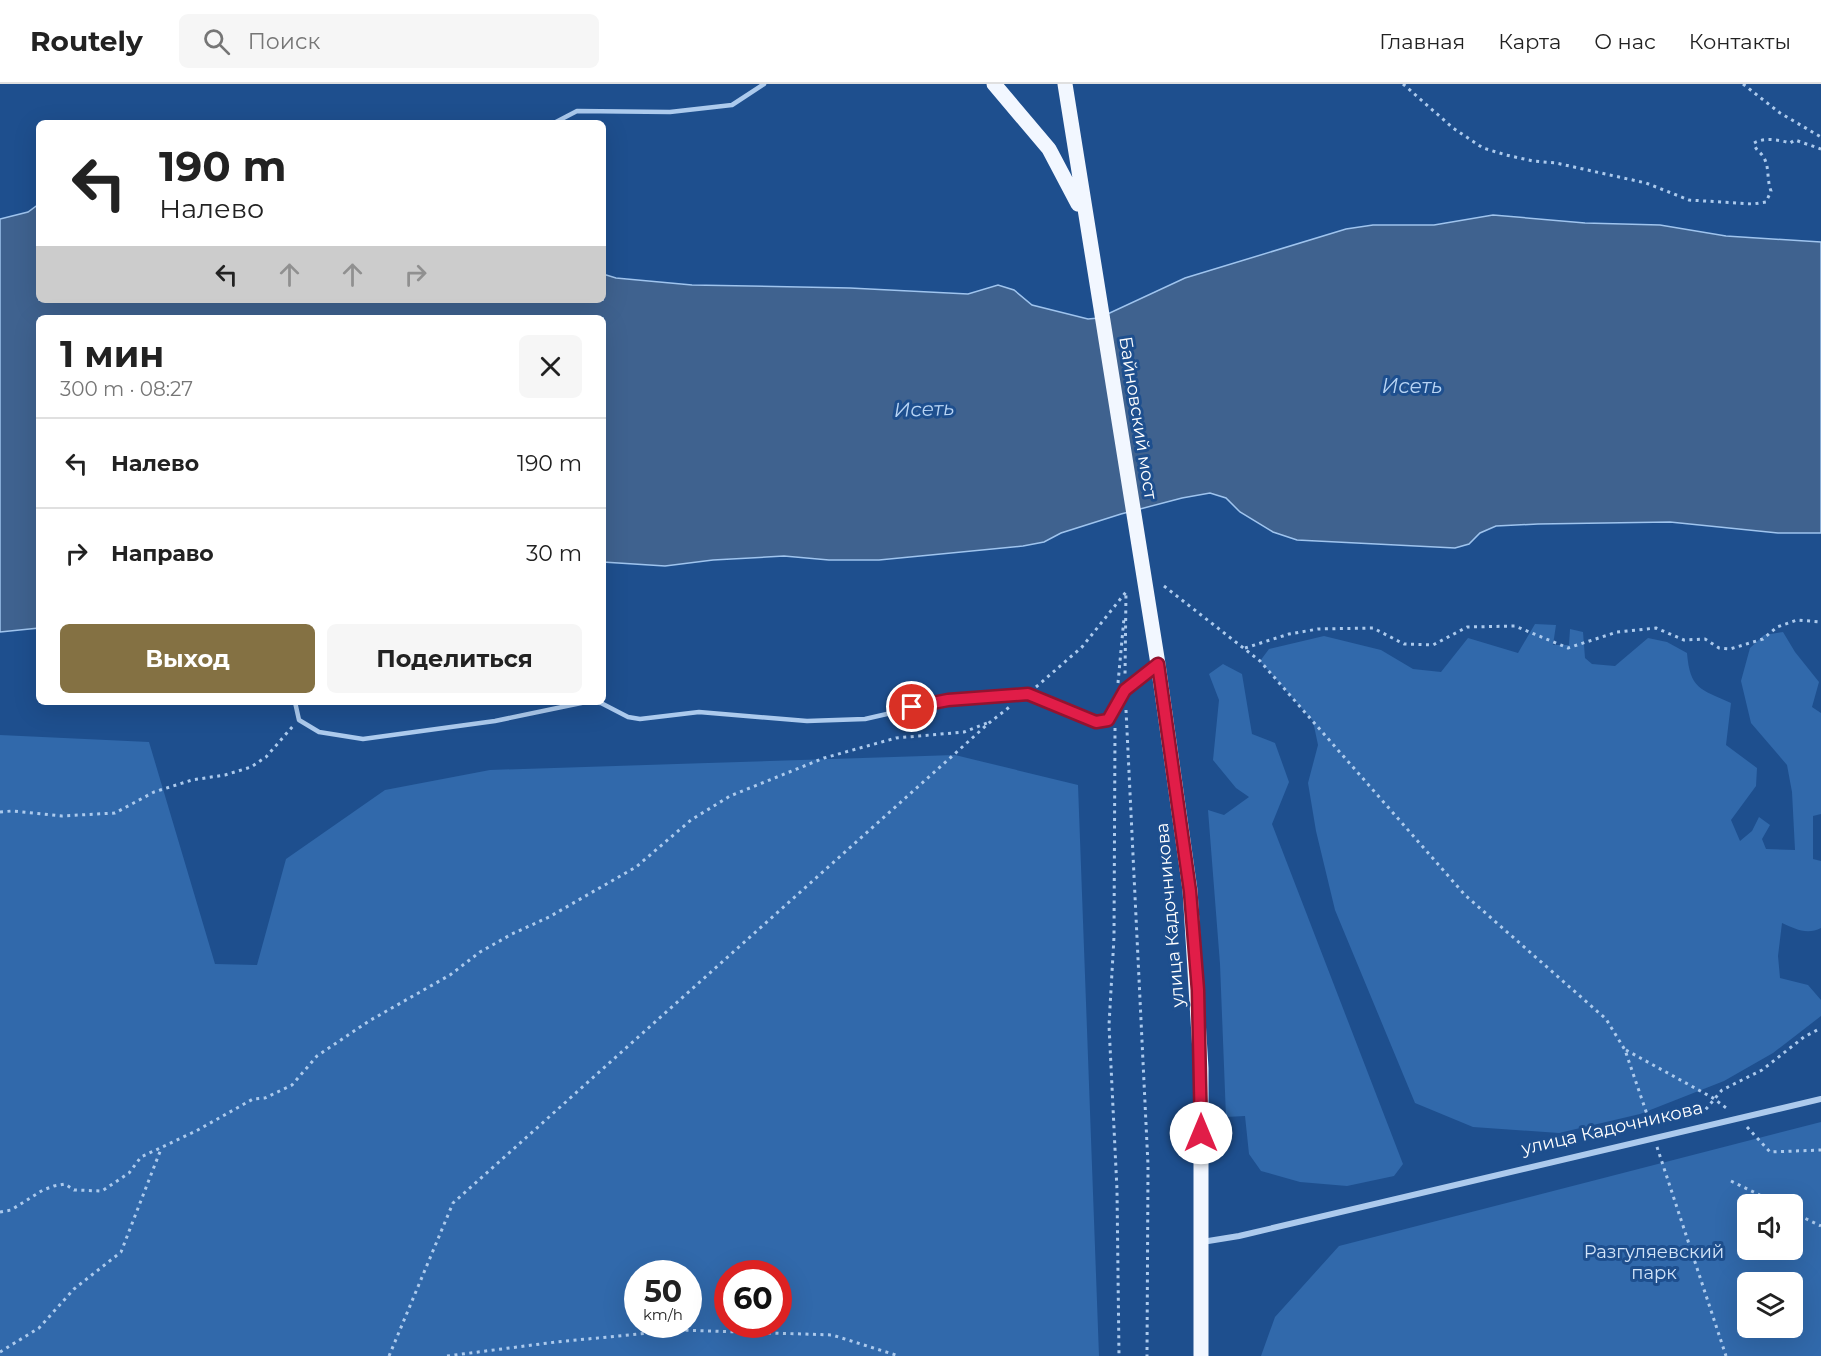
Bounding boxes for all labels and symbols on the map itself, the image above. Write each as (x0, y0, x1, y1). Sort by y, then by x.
street label: Байновский мост (1114, 335, 1162, 502)
water label: Исеть (1382, 374, 1442, 398)
water label: Исеть (893, 396, 955, 422)
pin (886, 681, 937, 732)
street label: улица Кадочникова (1151, 822, 1189, 1009)
street label: улица Кадочникова (1518, 1096, 1705, 1160)
position arrow (1169, 1101, 1233, 1165)
park label: Разгуляевский парк (1584, 1241, 1724, 1284)
speed limit sign: 60 (714, 1260, 792, 1338)

